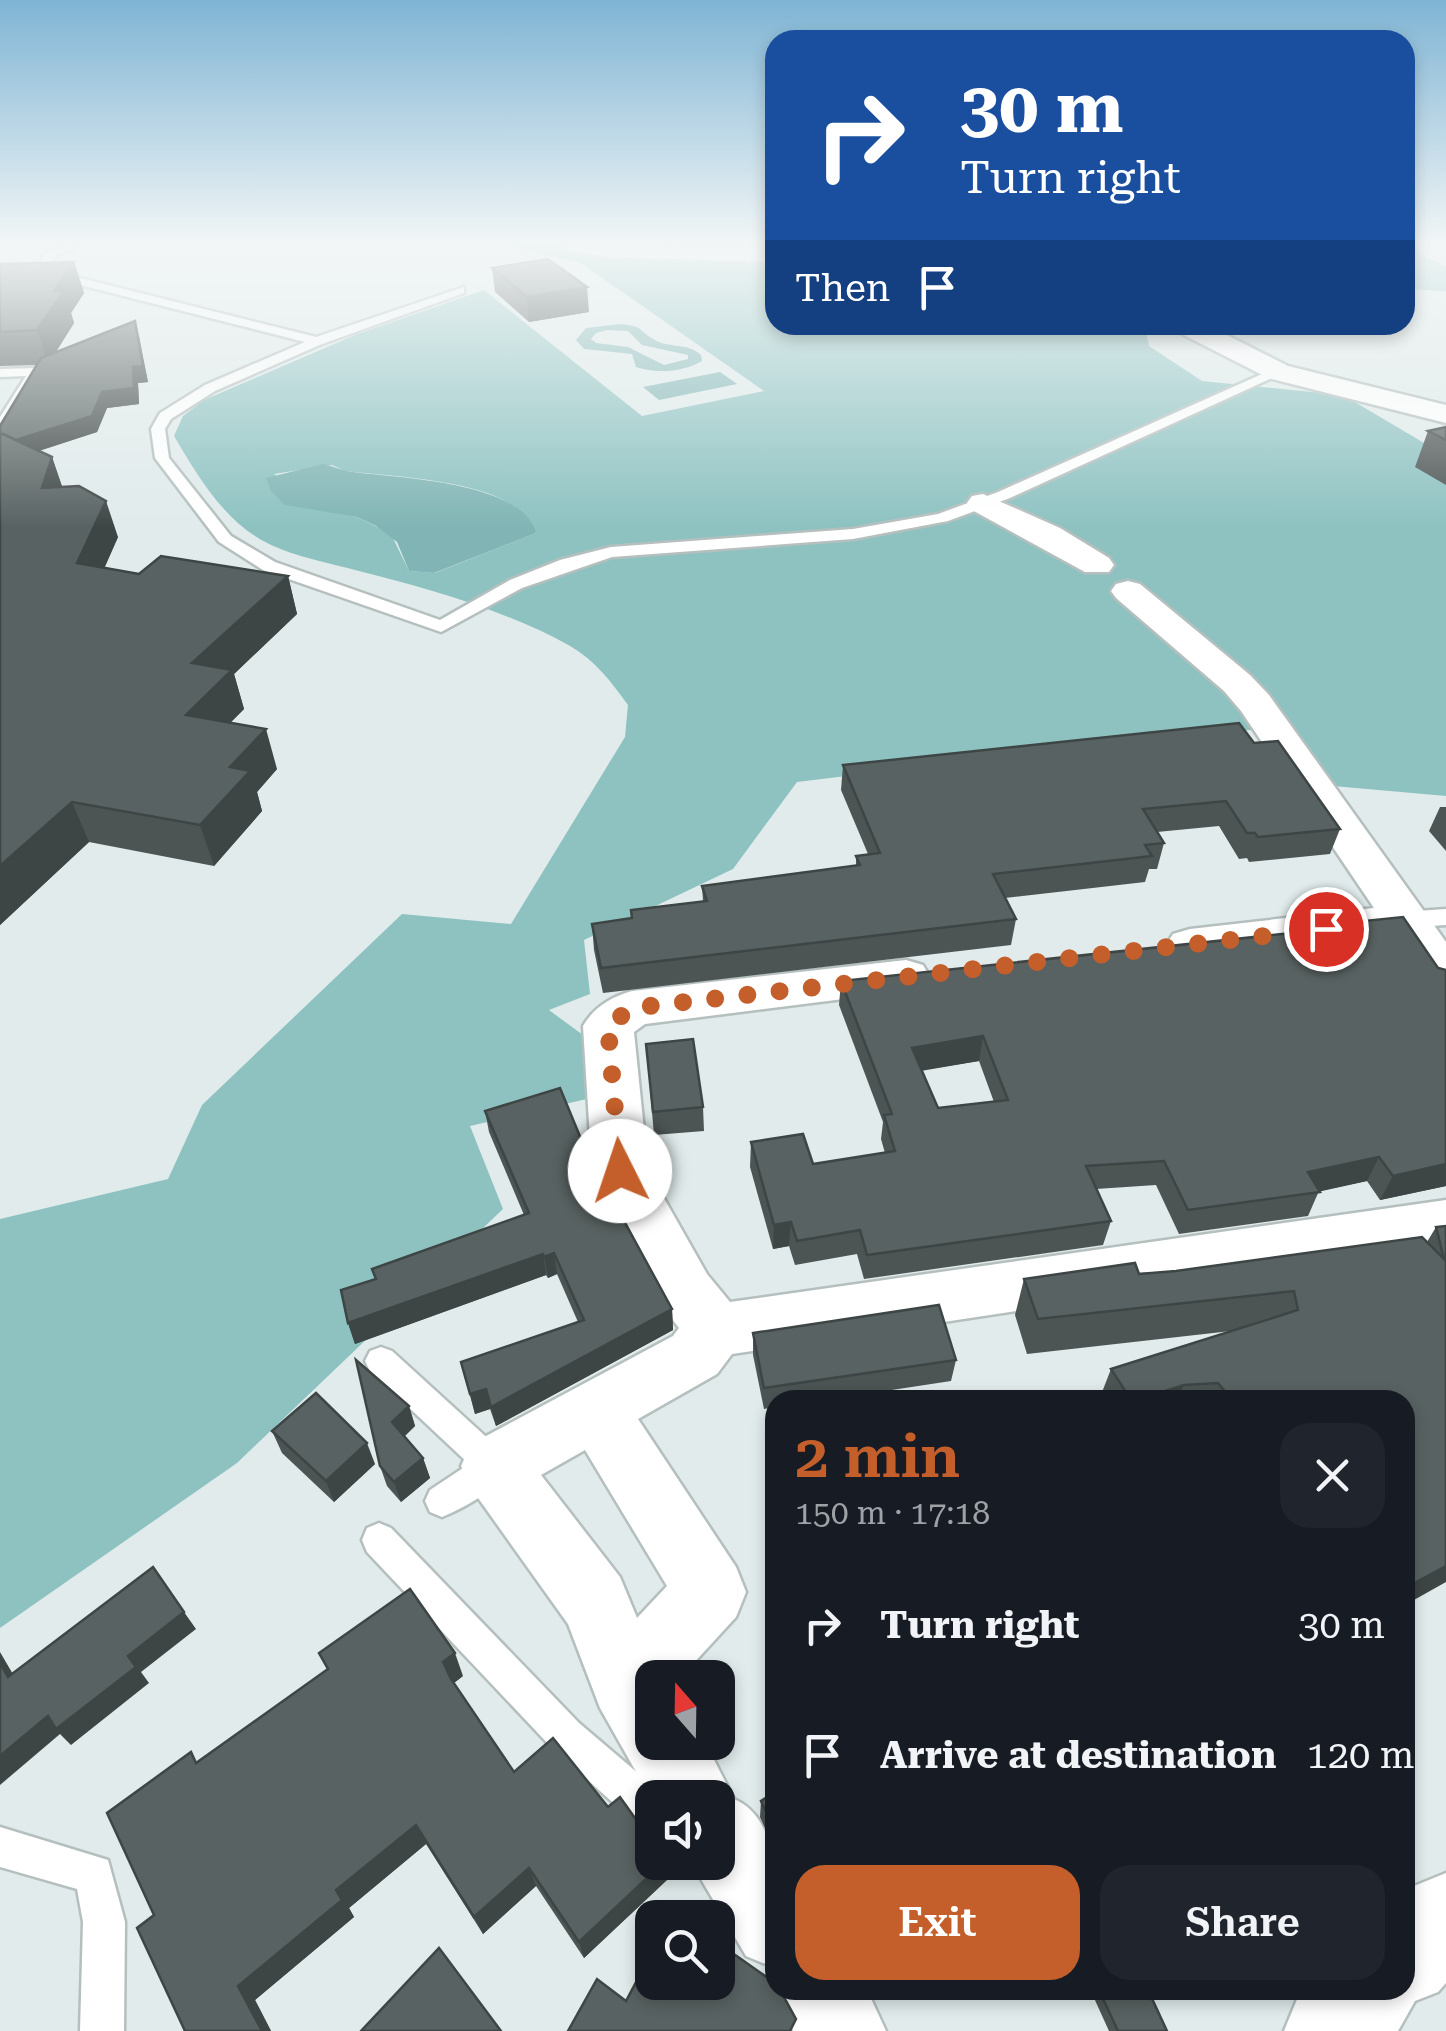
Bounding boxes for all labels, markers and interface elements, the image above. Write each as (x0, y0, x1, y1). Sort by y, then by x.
text: 30 m (960, 67, 1124, 149)
icon: right (795, 70, 925, 200)
text: Turn right (960, 151, 1181, 204)
icon: arrive (910, 260, 965, 315)
text: Then (795, 266, 890, 310)
pin (1284, 887, 1369, 972)
icon: arrive (1299, 902, 1354, 957)
position arrow (568, 1119, 672, 1223)
text: 2 min (795, 1421, 960, 1492)
button: close (1280, 1423, 1385, 1528)
text: 150 m · 17:18 (795, 1494, 990, 1532)
icon: right (795, 1598, 850, 1653)
text: Turn right (880, 1603, 1079, 1647)
text: 30 m (1298, 1603, 1385, 1647)
north arrow (635, 1660, 735, 1760)
map controls (635, 1660, 735, 2000)
icon: arrive (795, 1728, 850, 1783)
text: Arrive at destination (880, 1733, 1276, 1777)
text: 120 m (1306, 1733, 1415, 1777)
button: sound (635, 1780, 735, 1880)
button: Exit (795, 1865, 1080, 1980)
button: Share (1100, 1865, 1385, 1980)
button: search (635, 1900, 735, 2000)

